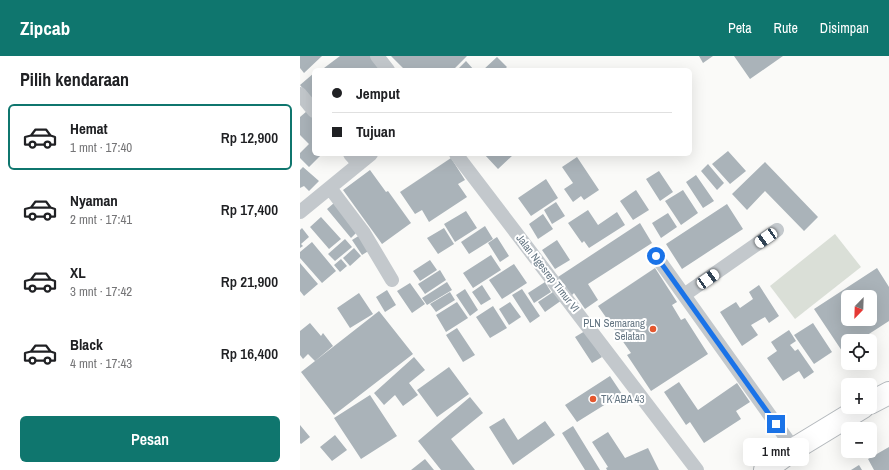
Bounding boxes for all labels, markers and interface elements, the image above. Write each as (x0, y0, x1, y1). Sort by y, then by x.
text: Zipcab (20, 15, 70, 41)
text: Peta (728, 19, 752, 37)
text: Rute (774, 19, 798, 37)
text: Disimpan (820, 19, 869, 37)
text: Pilih kendaraan (20, 67, 129, 92)
text: Jemput (356, 83, 400, 104)
text: Hemat (70, 118, 108, 139)
icon: car (22, 119, 58, 155)
text: Tujuan (356, 121, 395, 142)
text: Rp 12,900 (221, 127, 278, 148)
text: 1 mnt · 17:40 (70, 139, 132, 156)
text: Nyaman (70, 190, 118, 211)
icon: car (22, 191, 58, 227)
text: Rp 17,400 (221, 199, 278, 220)
text: 2 mnt · 17:41 (70, 211, 132, 228)
car (753, 226, 779, 250)
street label: Jalan Ngesrep Timur VI (513, 231, 583, 315)
route start (647, 247, 665, 265)
text: XL (70, 262, 86, 283)
icon: car (22, 263, 58, 299)
car (695, 267, 721, 291)
text: Rp 21,900 (221, 271, 278, 292)
text: 3 mnt · 17:42 (70, 283, 132, 300)
north arrow (841, 290, 877, 326)
map controls (841, 290, 877, 458)
place label: PLN Semarang Selatan (583, 316, 645, 343)
marker: PLN Semarang Selatan (648, 324, 658, 334)
text: Black (70, 334, 103, 355)
button: locate (841, 334, 877, 370)
icon: car (22, 335, 58, 371)
text: Rp 16,400 (221, 343, 278, 364)
text: 4 mnt · 17:43 (70, 355, 132, 372)
button: + (841, 378, 877, 414)
place label: TK ABA 43 (601, 392, 645, 406)
marker: TK ABA 43 (588, 394, 598, 404)
route end (767, 415, 785, 433)
button: Pesan (20, 416, 280, 462)
button: − (841, 422, 877, 458)
callout: 1 mnt (743, 438, 809, 466)
text: 1 mnt (762, 443, 790, 460)

